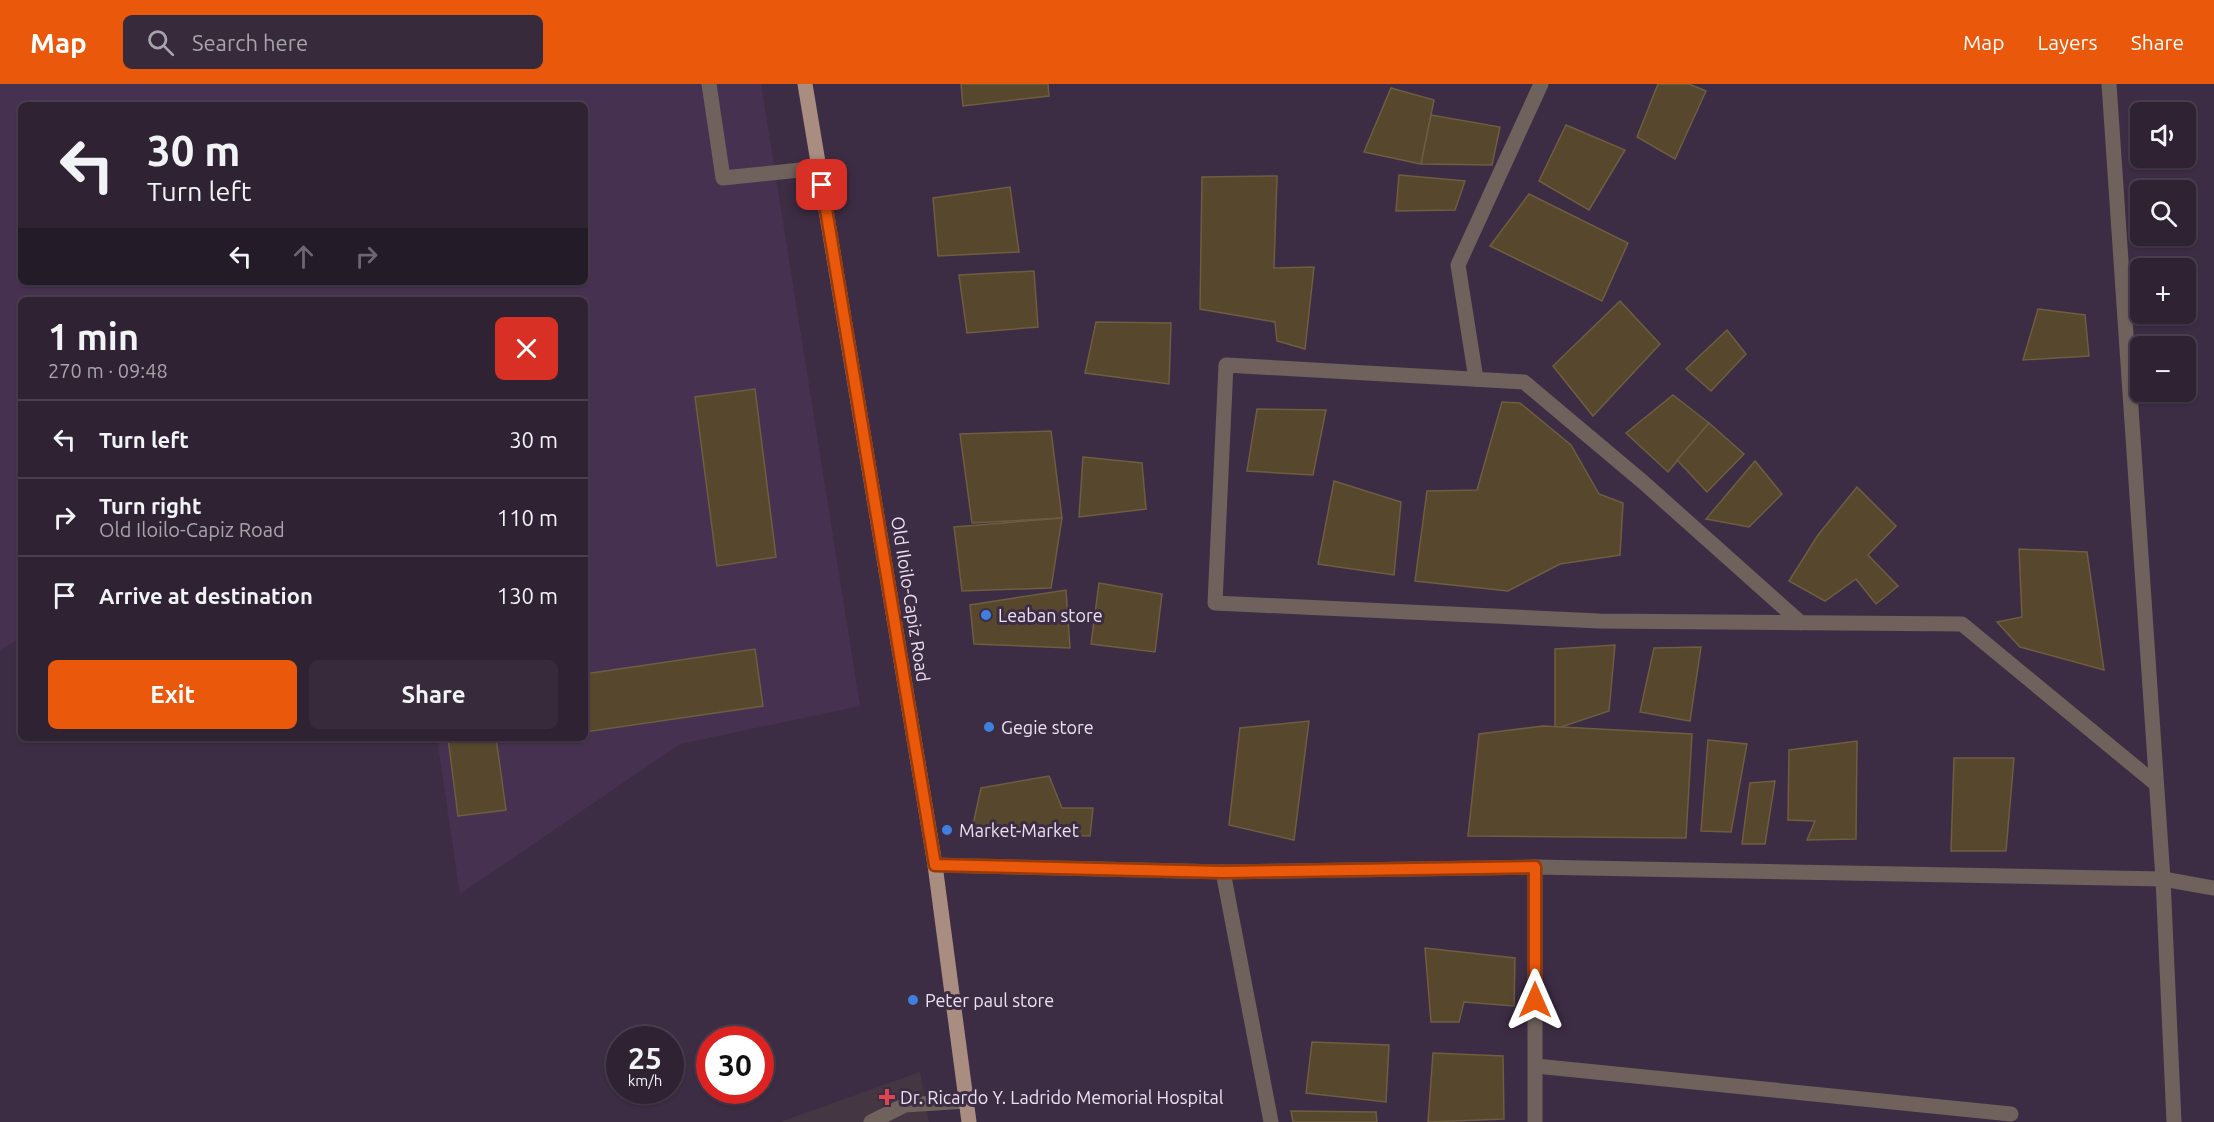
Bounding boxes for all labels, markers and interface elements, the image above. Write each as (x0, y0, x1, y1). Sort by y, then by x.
search box (123, 15, 543, 69)
icon: search (144, 26, 177, 59)
text: Map (30, 27, 87, 58)
text: Search here (192, 30, 308, 55)
text: Map (1963, 30, 2004, 54)
text: Layers (2037, 30, 2098, 54)
text: Share (2131, 30, 2184, 54)
map controls (2130, 102, 2196, 402)
button: sound (2130, 102, 2196, 168)
icon: left (48, 126, 126, 204)
text: 30 m (147, 127, 241, 174)
pin (796, 159, 847, 210)
icon: arrive (805, 168, 838, 201)
text: Turn left (147, 176, 251, 206)
button: search (2130, 180, 2196, 246)
icon: left (224, 240, 257, 273)
icon: ahead (287, 240, 320, 273)
icon: right (350, 240, 383, 273)
button: + (2130, 258, 2196, 324)
text: 1 min (48, 316, 139, 357)
button: close (495, 317, 558, 380)
button: − (2130, 336, 2196, 402)
text: 270 m · 09:48 (48, 359, 168, 382)
icon: left (48, 423, 81, 456)
text: Turn left (99, 427, 189, 452)
text: 30 m (509, 427, 558, 452)
text: Turn right (99, 493, 201, 518)
icon: right (48, 501, 81, 534)
text: 110 m (497, 505, 558, 530)
street label: Old Iloilo-Capiz Road (888, 515, 934, 683)
text: Old Iloilo-Capiz Road (99, 518, 285, 541)
icon: arrive (48, 579, 81, 612)
text: Arrive at destination (99, 583, 313, 608)
text: 130 m (497, 583, 558, 608)
place label: Leaban store (998, 605, 1103, 625)
marker: Leaban store (979, 608, 993, 622)
button: Exit (48, 660, 297, 729)
button: Share (309, 660, 558, 729)
place label: Gegie store (1001, 717, 1094, 737)
marker: Gegie store (982, 720, 996, 734)
place label: Market-Market (959, 820, 1079, 840)
marker: Market-Market (940, 823, 954, 837)
position arrow (1503, 968, 1567, 1032)
place label: Peter paul store (925, 990, 1054, 1010)
marker: Peter paul store (906, 993, 920, 1007)
speed limit sign: 30 (696, 1026, 774, 1104)
text: 25 (628, 1041, 662, 1075)
text: km/h (628, 1072, 662, 1089)
place label: Dr. Ricardo Y. Ladrido Memorial Hospital (900, 1087, 1224, 1107)
marker: Dr. Ricardo Y. Ladrido Memorial Hospital (878, 1088, 896, 1106)

